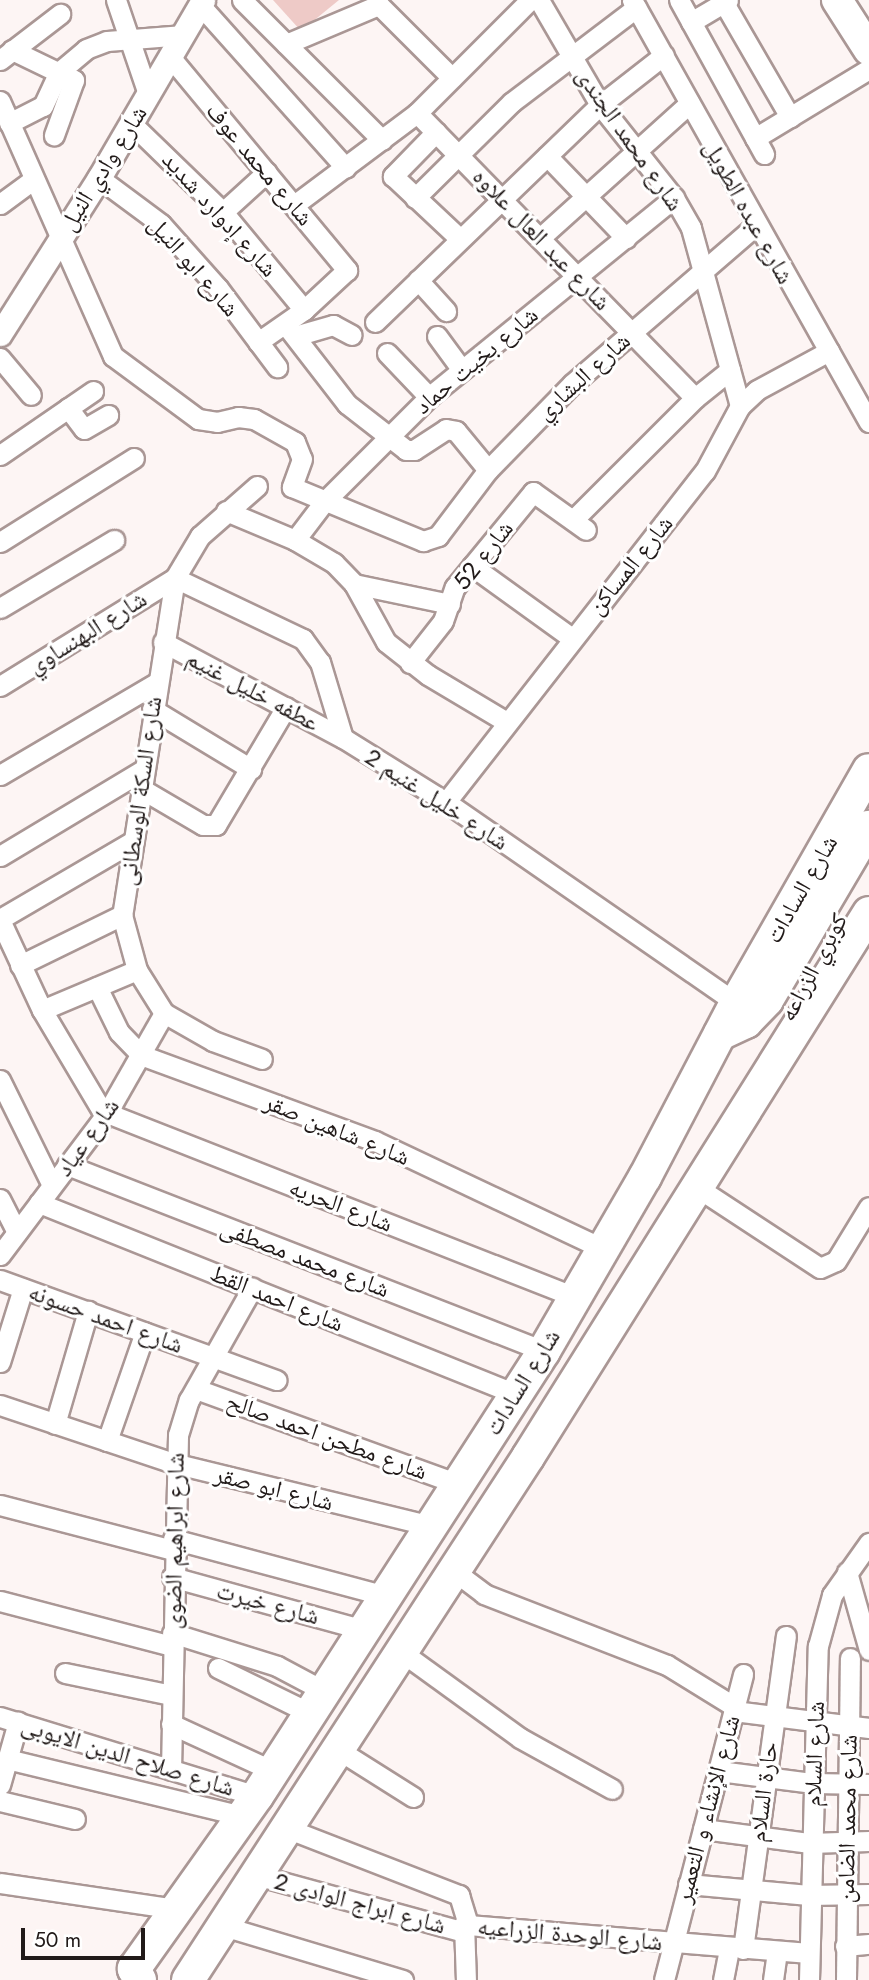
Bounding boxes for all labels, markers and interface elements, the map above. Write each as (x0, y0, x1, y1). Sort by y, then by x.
street label: شارع محمد الجندى (570, 62, 690, 216)
street label: شارع محمد عوف (200, 97, 320, 231)
street label: شارع وادي النيل (53, 100, 153, 236)
street label: شارع عبده الطويل (698, 135, 800, 289)
street label: شارع إدوارد شديد (156, 145, 284, 283)
street label: شارع عبد العال علاوه (467, 162, 617, 316)
street label: شارع ابو النيل (142, 210, 246, 322)
street label: شارع بخيت حماد (409, 300, 543, 420)
street label: شارع البشاري (530, 326, 636, 426)
street label: شارع المساكن (581, 509, 679, 621)
street label: شارع 52 (447, 515, 519, 595)
street label: شارع البهنساوي (22, 584, 152, 680)
street label: عطفه خليل غنيم (182, 643, 324, 737)
street label: شارع السكة الوسطانى (112, 695, 168, 887)
street label: شارع خليل غنيم 2 (360, 742, 514, 856)
street label: شارع السادات (759, 830, 843, 948)
street label: كوبري الزراعه (773, 908, 853, 1026)
street label: شارع شاهين صقر (260, 1087, 414, 1171)
street label: شارع عياد (49, 1092, 125, 1182)
street label: شارع الحريه (285, 1172, 397, 1238)
street label: شارع محمد مصطفى (216, 1213, 394, 1303)
street label: شارع احمد القط (206, 1258, 348, 1338)
street label: شارع احمد حسونه (25, 1277, 187, 1359)
street label: شارع السادات (478, 1324, 566, 1440)
street label: شارع مطحن احمد صالح (223, 1386, 431, 1486)
street label: شارع ابراهيم الضوى (158, 1452, 190, 1630)
street label: شارع ابو صقر (212, 1459, 336, 1517)
street label: شارع خيرت (214, 1576, 322, 1630)
street label: شارع السلام (798, 1701, 830, 1807)
street label: شارع صلاح الدين الايوبى (18, 1710, 238, 1802)
street label: شارع الإنشاء و التعمير (668, 1712, 746, 1906)
street label: شارع محمد الضامن (831, 1734, 863, 1904)
street label: حارة السلام (743, 1740, 783, 1844)
street label: شارع ابراج الوادى 2 (271, 1866, 449, 1940)
street label: شارع الوحدة الزراعيه (476, 1912, 664, 1956)
scale bar (24, 1913, 149, 1957)
text: 50 m (34, 1925, 81, 1955)

